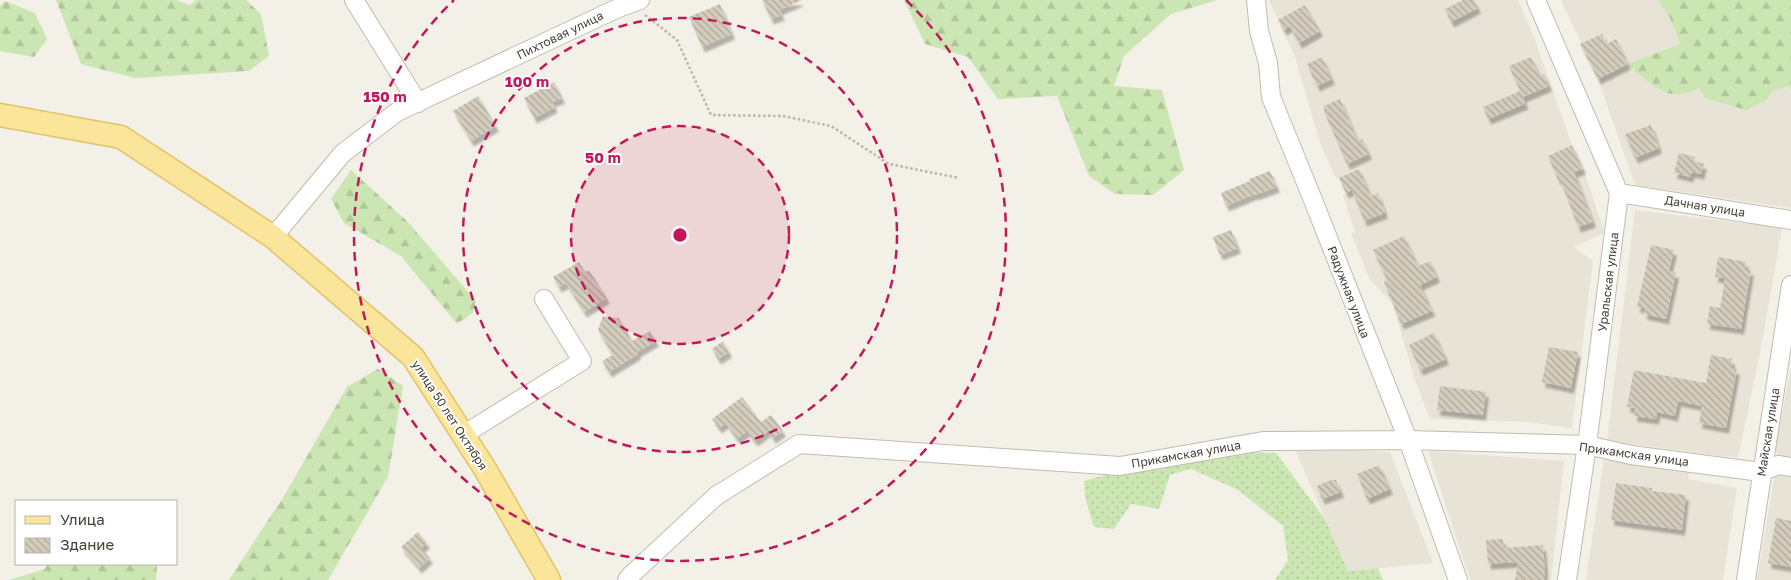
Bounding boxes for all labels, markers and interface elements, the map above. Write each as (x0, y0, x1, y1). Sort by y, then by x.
street label: Пихтовая улица (514, 8, 606, 62)
text: 100 m (505, 72, 549, 90)
text: 150 m (363, 87, 407, 105)
text: 50 m (585, 148, 621, 166)
street label: Дачная улица (1664, 192, 1746, 220)
centre of rings (671, 226, 689, 244)
street label: Уральская улица (1594, 231, 1622, 333)
street label: Радужная улица (1325, 244, 1373, 340)
street label: улица 50 лет Октября (409, 357, 491, 473)
street label: Майская улица (1754, 387, 1782, 477)
street label: Прикамская улица (1130, 437, 1242, 471)
street label: Прикамская улица (1578, 439, 1690, 469)
legend (15, 500, 178, 565)
text: Улица (60, 510, 105, 528)
text: Здание (60, 535, 114, 553)

